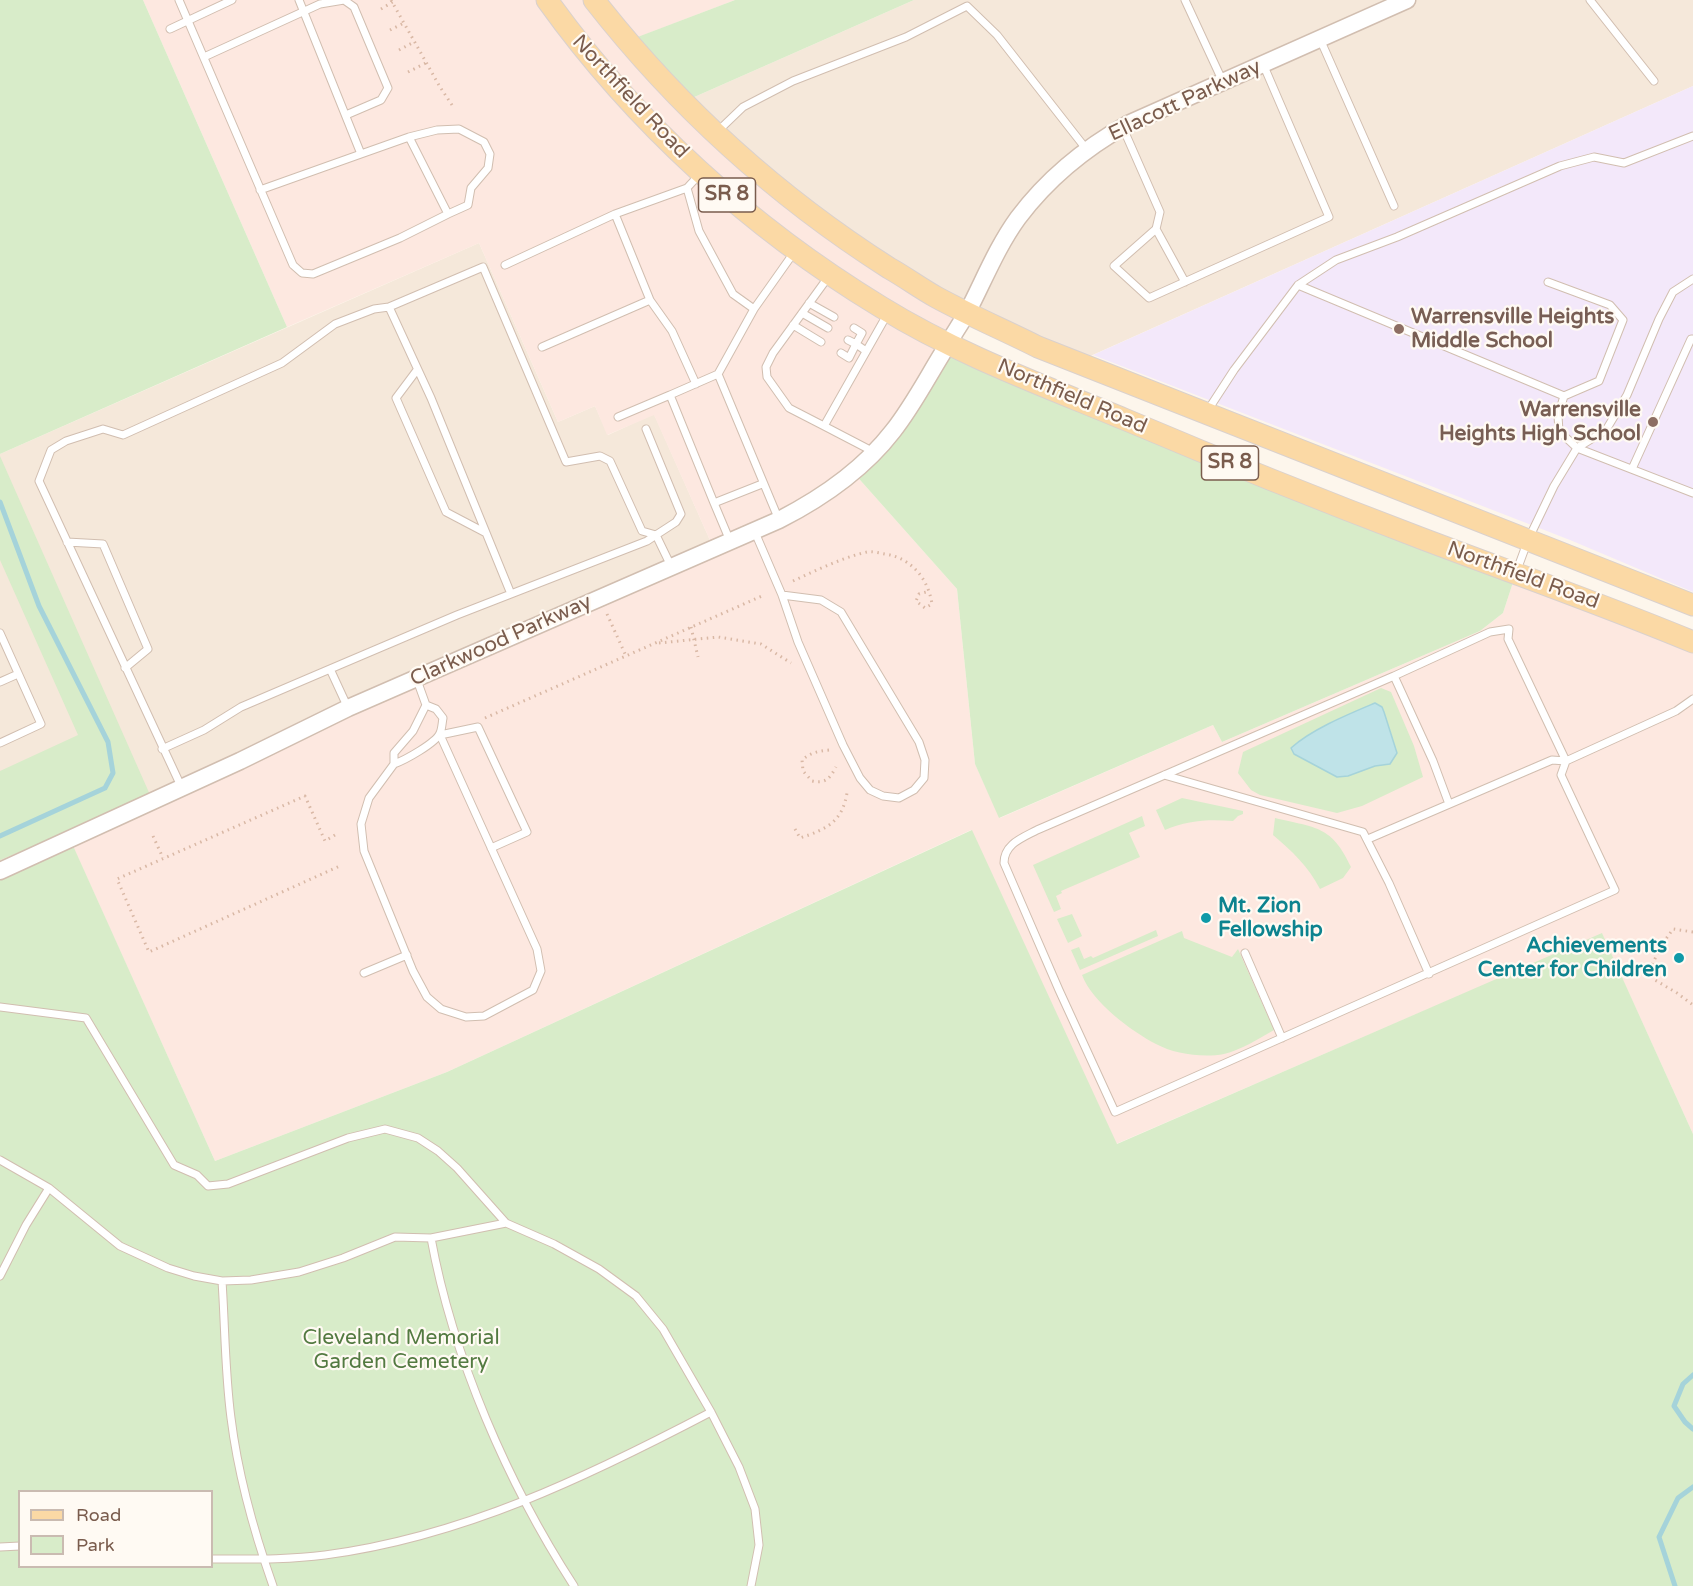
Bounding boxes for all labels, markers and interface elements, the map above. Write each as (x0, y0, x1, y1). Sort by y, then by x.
street label: Northfield Road (566, 30, 694, 164)
street label: Ellacott Parkway (1105, 55, 1265, 147)
road number: SR 8 (698, 178, 756, 212)
place label: Warrensville Heights Middle School (1411, 304, 1614, 354)
marker: Warrensville Heights Middle School (1392, 322, 1406, 336)
street label: Northfield Road (993, 354, 1151, 440)
place label: Warrensville Heights High School (1439, 397, 1641, 447)
marker: Warrensville Heights High School (1646, 415, 1660, 429)
road number: SR 8 (1202, 446, 1258, 480)
street label: Northfield Road (1444, 537, 1602, 615)
street label: Clarkwood Parkway (406, 590, 596, 692)
place label: Mt. Zion Fellowship (1218, 893, 1323, 943)
marker: Mt. Zion Fellowship (1199, 911, 1213, 925)
place label: Achievements Center for Children (1478, 933, 1667, 983)
marker: Achievements Center for Children (1672, 951, 1686, 965)
park label: Cleveland Memorial Garden Cemetery (302, 1325, 500, 1375)
legend (18, 1490, 213, 1568)
text: Road (76, 1504, 121, 1526)
text: Park (76, 1534, 114, 1556)

